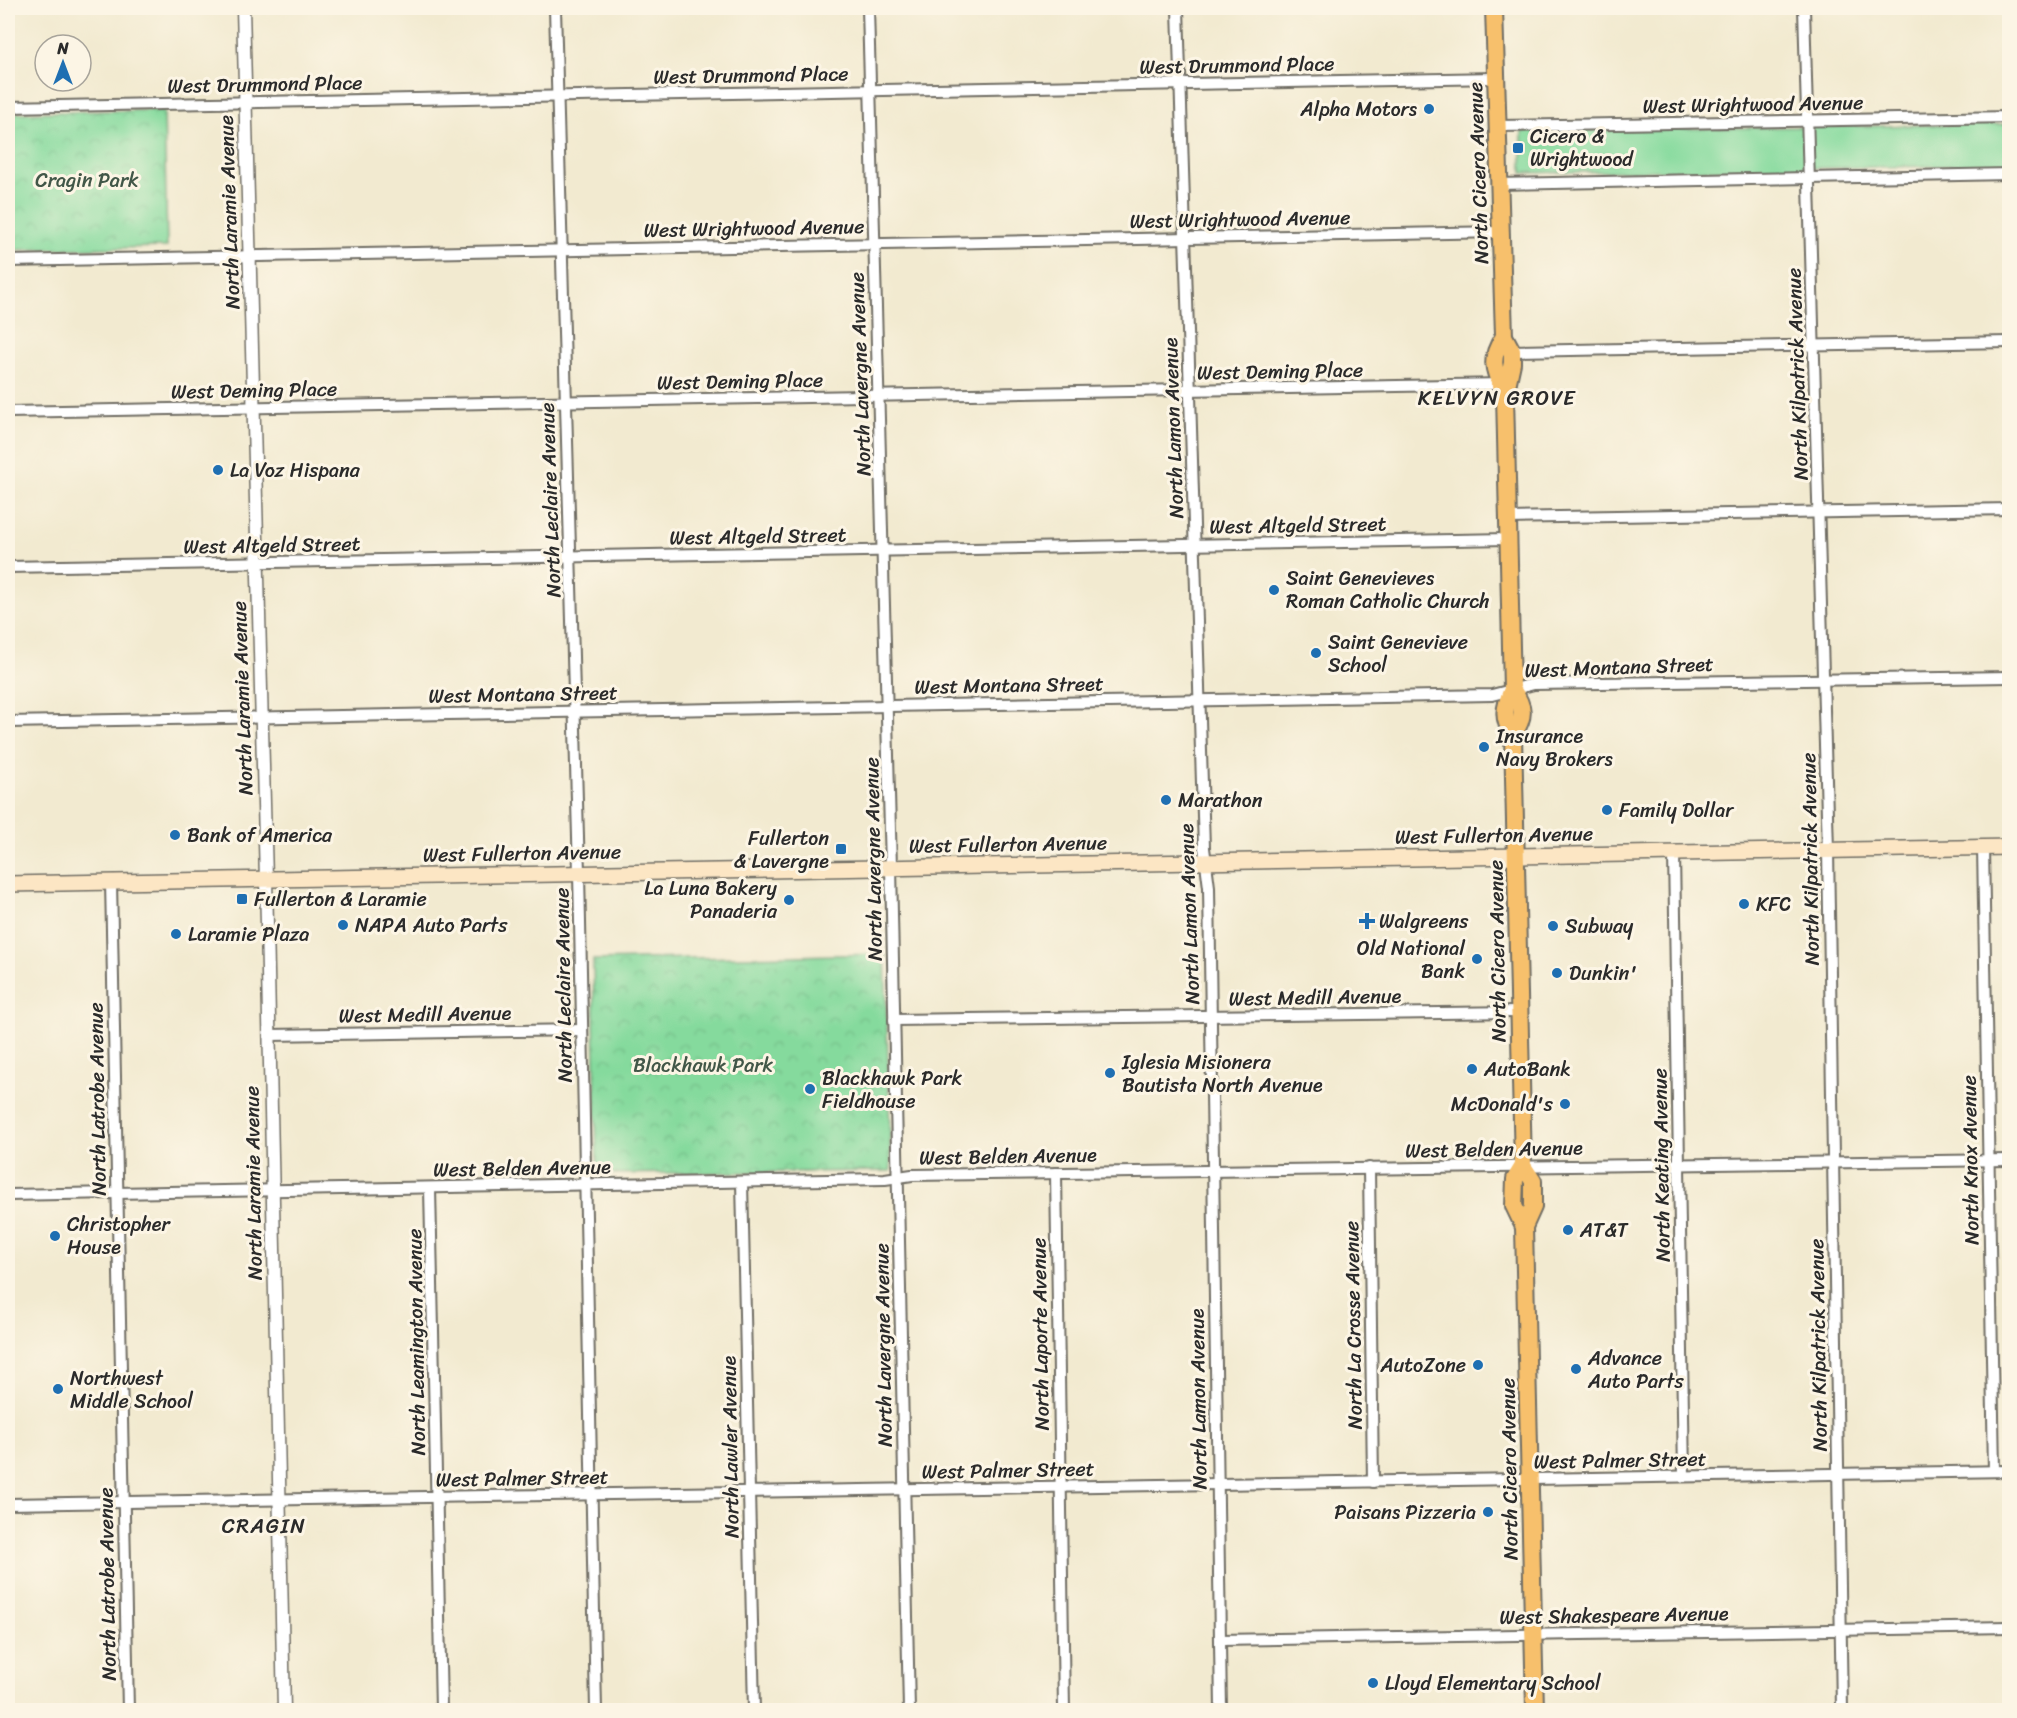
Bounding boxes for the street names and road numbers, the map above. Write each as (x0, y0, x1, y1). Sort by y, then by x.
street label: West Drummond Place (1139, 46, 1335, 85)
street label: West Drummond Place (653, 56, 849, 95)
street label: West Drummond Place (167, 65, 363, 104)
street label: North Cicero Avenue (1458, 81, 1499, 265)
street label: West Wrightwood Avenue (1642, 85, 1864, 124)
street label: North Laramie Avenue (209, 114, 250, 310)
street label: West Wrightwood Avenue (1129, 200, 1351, 239)
street label: West Wrightwood Avenue (643, 209, 865, 248)
street label: North Kilpatrick Avenue (1776, 267, 1819, 481)
street label: North Lavergne Avenue (839, 271, 882, 477)
street label: North Lamon Avenue (1153, 337, 1194, 519)
street label: West Deming Place (1197, 353, 1363, 390)
street label: West Deming Place (657, 363, 823, 400)
street label: West Deming Place (171, 372, 337, 409)
street label: North Leclaire Avenue (530, 402, 571, 598)
street label: West Altgeld Street (1209, 506, 1387, 545)
street label: West Altgeld Street (669, 517, 847, 556)
street label: West Altgeld Street (183, 526, 361, 565)
street label: North Laramie Avenue (222, 600, 263, 796)
street label: West Montana Street (1524, 647, 1714, 688)
street label: West Montana Street (914, 666, 1104, 705)
street label: West Montana Street (428, 675, 618, 714)
street label: North Kilpatrick Avenue (1791, 752, 1830, 966)
street label: North Lavergne Avenue (854, 757, 893, 961)
street label: West Fullerton Avenue (1394, 816, 1594, 855)
street label: North Lamon Avenue (1169, 823, 1210, 1005)
street label: West Fullerton Avenue (908, 825, 1108, 864)
street label: West Fullerton Avenue (422, 834, 622, 873)
street label: North Cicero Avenue (1478, 860, 1517, 1042)
street label: North Leclaire Avenue (544, 887, 583, 1083)
street label: West Medill Avenue (1228, 978, 1402, 1017)
street label: West Medill Avenue (338, 995, 512, 1034)
street label: North Latrobe Avenue (78, 1002, 117, 1196)
street label: North Keating Avenue (1642, 1068, 1681, 1262)
street label: North Knox Avenue (1952, 1075, 1989, 1245)
street label: North Laramie Avenue (234, 1086, 273, 1280)
street label: West Belden Avenue (1405, 1130, 1583, 1169)
street label: West Belden Avenue (919, 1137, 1097, 1176)
street label: West Belden Avenue (433, 1149, 611, 1188)
street label: North La Crosse Avenue (1334, 1220, 1373, 1430)
street label: North Leamington Avenue (397, 1228, 436, 1456)
street label: North Laporte Avenue (1021, 1237, 1060, 1431)
street label: North Kilpatrick Avenue (1799, 1238, 1838, 1452)
street label: North Lavergne Avenue (864, 1243, 903, 1447)
street label: North Lamon Avenue (1179, 1308, 1218, 1490)
street label: North Lawler Avenue (711, 1355, 750, 1538)
street label: North Cicero Avenue (1490, 1378, 1529, 1560)
street label: West Palmer Street (1533, 1441, 1707, 1480)
street label: West Palmer Street (921, 1451, 1095, 1490)
street label: West Palmer Street (435, 1459, 609, 1498)
street label: North Latrobe Avenue (88, 1487, 127, 1681)
street label: West Shakespeare Avenue (1499, 1596, 1729, 1635)

